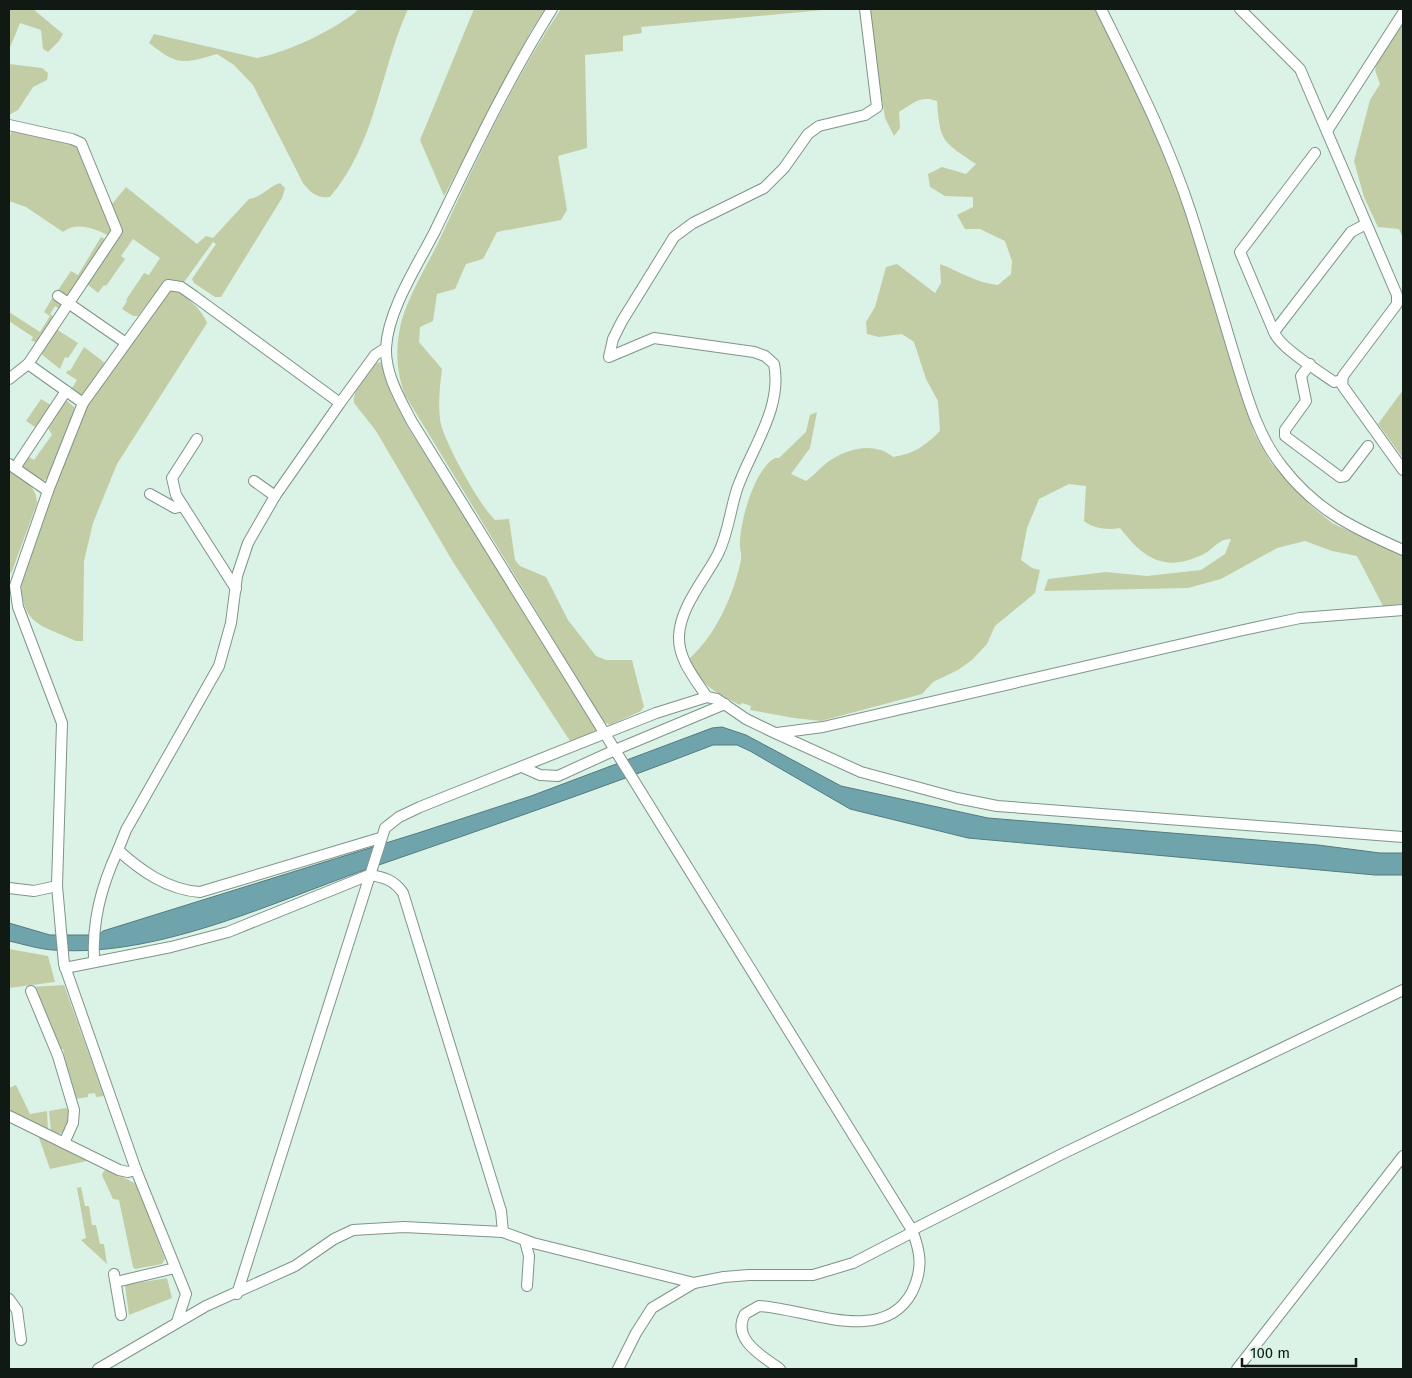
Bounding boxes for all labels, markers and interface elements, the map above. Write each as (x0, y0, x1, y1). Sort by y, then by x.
scale bar (1242, 1336, 1356, 1368)
text: 100 m (1250, 1344, 1290, 1362)

